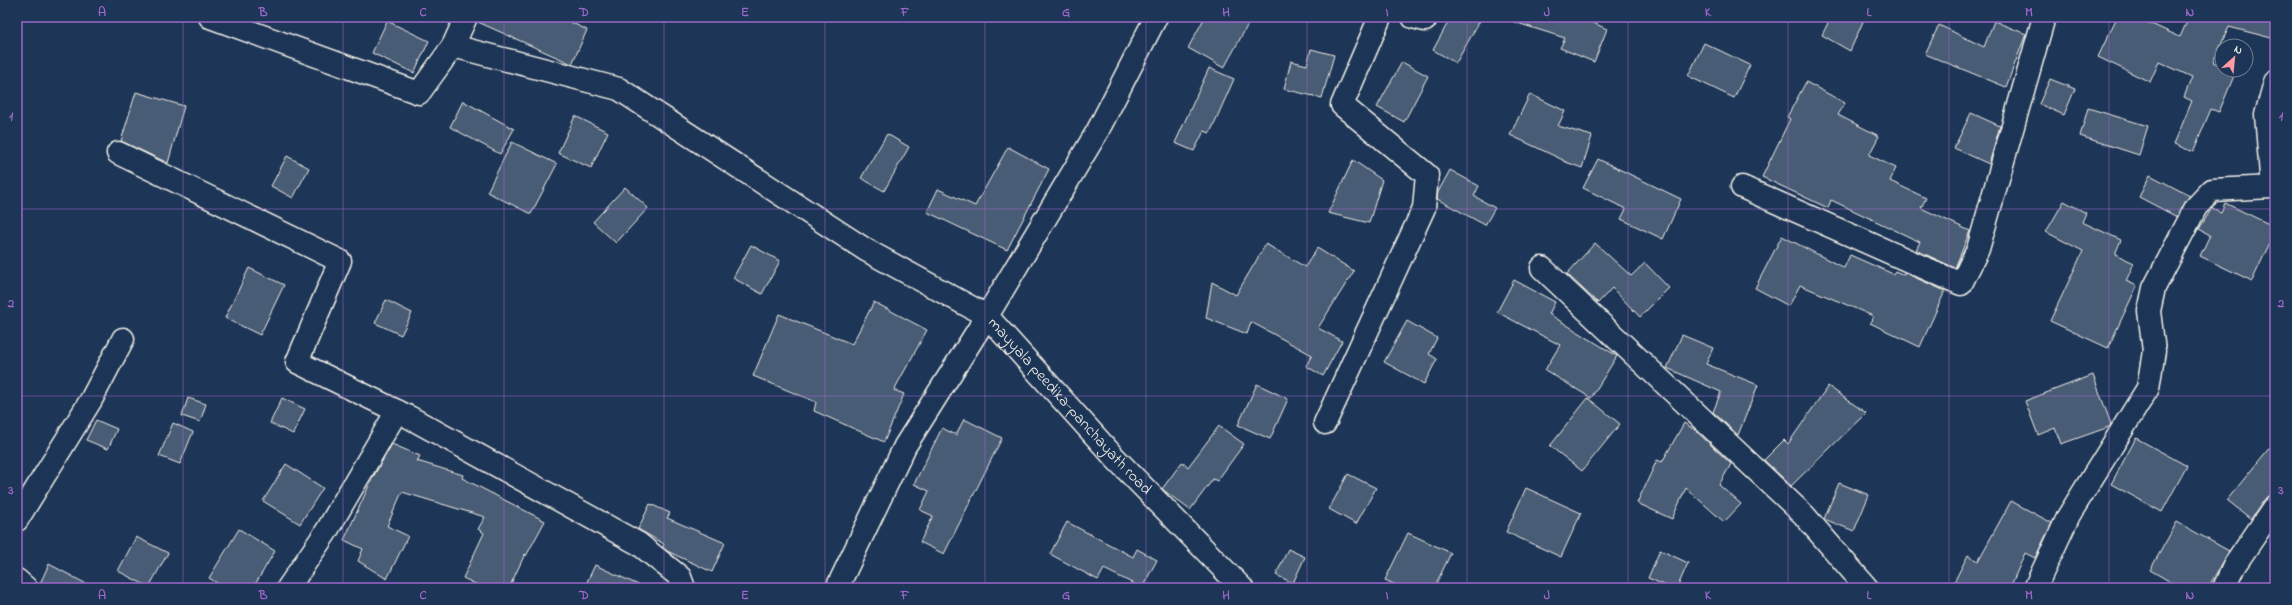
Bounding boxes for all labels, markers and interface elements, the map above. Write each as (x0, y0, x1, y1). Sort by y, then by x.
text: A (98, 3, 106, 22)
text: B (258, 3, 268, 22)
text: C (419, 3, 427, 22)
text: D (578, 3, 589, 22)
text: E (741, 3, 749, 22)
text: F (900, 3, 910, 22)
text: G (1062, 3, 1070, 22)
text: H (1222, 3, 1230, 22)
text: I (1385, 3, 1389, 22)
text: J (1544, 3, 1550, 22)
text: K (1705, 3, 1712, 22)
text: L (1867, 3, 1873, 22)
text: M (2025, 3, 2033, 22)
text: N (2186, 3, 2195, 22)
north arrow (2214, 38, 2254, 78)
text: N (2231, 41, 2245, 59)
text: 1 (9, 107, 14, 126)
text: 1 (2279, 107, 2284, 126)
text: 2 (7, 294, 15, 313)
text: 2 (2277, 294, 2285, 313)
street label: mayyala peedika-panchayath road (982, 312, 1157, 501)
text: 3 (7, 481, 14, 500)
text: 3 (2277, 481, 2284, 500)
text: A (98, 586, 106, 605)
text: B (258, 586, 268, 605)
text: C (419, 586, 427, 605)
text: D (578, 586, 589, 605)
text: E (741, 586, 749, 605)
text: F (900, 586, 910, 605)
text: G (1062, 586, 1070, 605)
text: H (1222, 586, 1230, 605)
text: I (1385, 586, 1389, 605)
text: J (1544, 586, 1550, 605)
text: K (1705, 586, 1712, 605)
text: L (1867, 586, 1873, 605)
text: M (2025, 586, 2033, 605)
text: N (2186, 586, 2195, 605)

